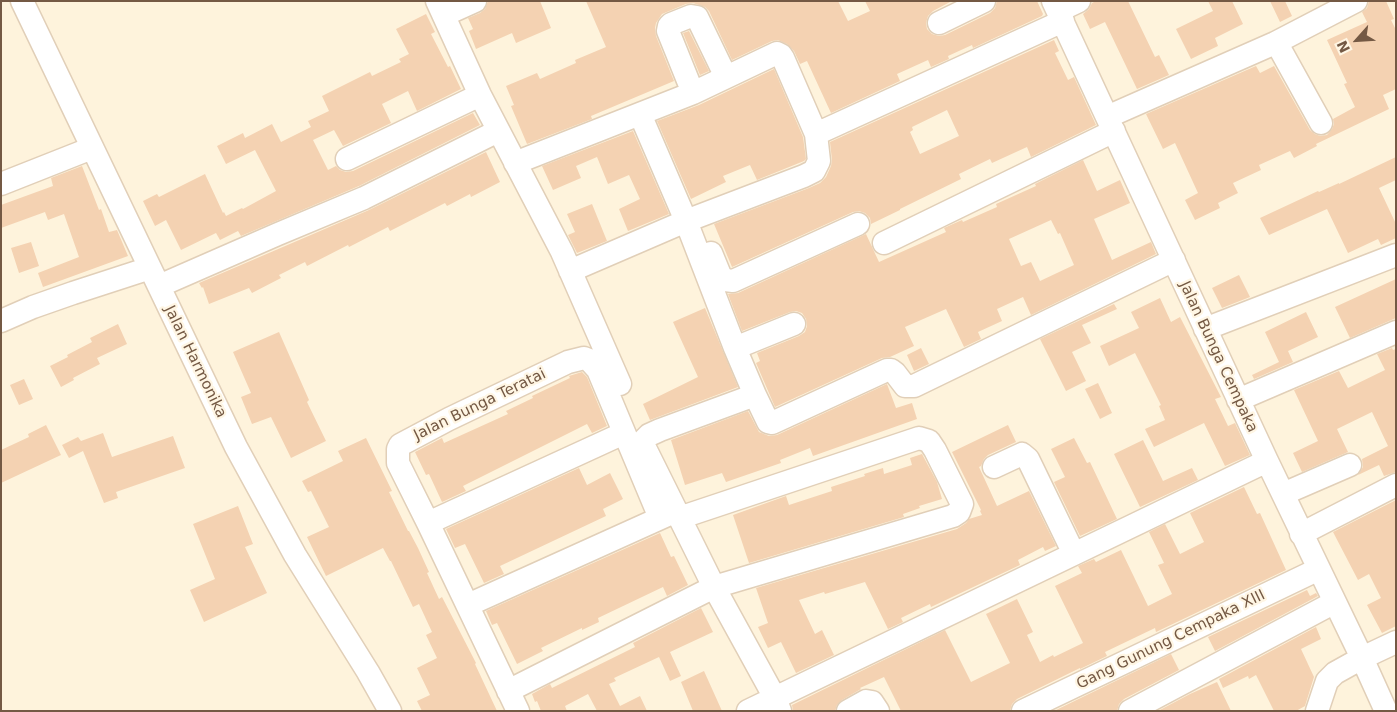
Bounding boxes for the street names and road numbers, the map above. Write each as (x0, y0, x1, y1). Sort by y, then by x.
street label: Jalan Bunga Cempaka (1175, 279, 1261, 435)
street label: Jalan Harmonika (160, 303, 230, 421)
street label: Jalan Bunga Teratai (411, 365, 549, 445)
street label: Gang Gunung Cempaka XIII (1074, 586, 1268, 694)

